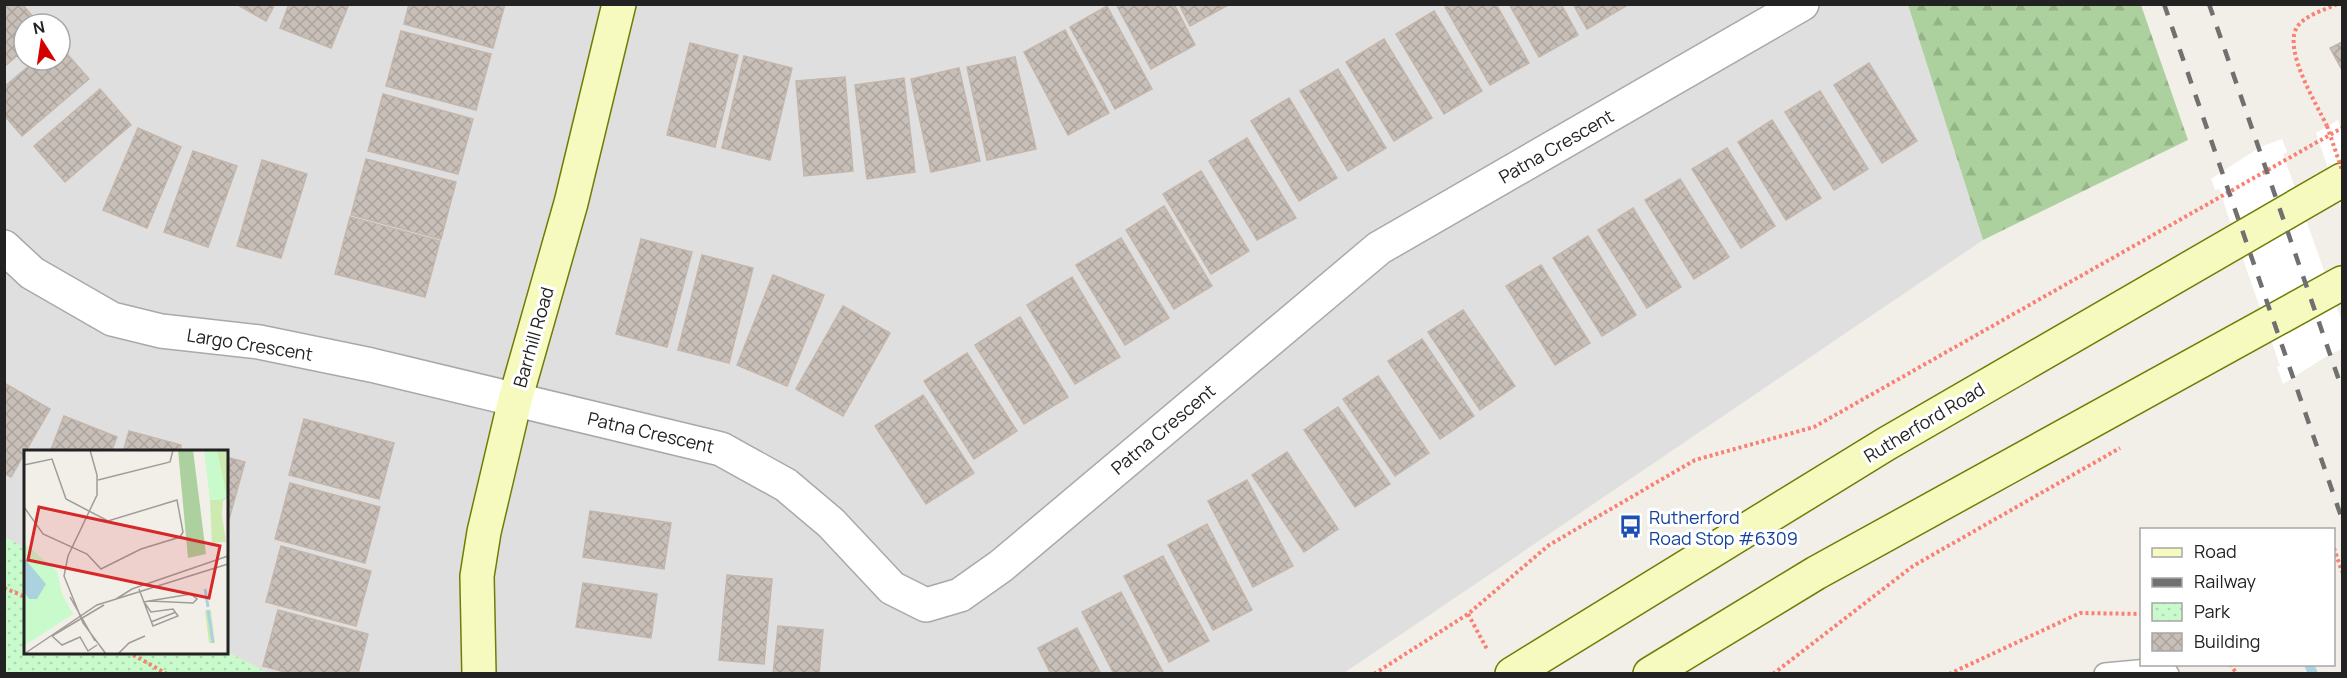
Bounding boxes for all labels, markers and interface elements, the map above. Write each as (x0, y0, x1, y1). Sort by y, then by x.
north arrow (12, 12, 72, 72)
text: N (31, 15, 47, 39)
street label: Patna Crescent (1494, 103, 1618, 189)
street label: Barrhill Road (507, 284, 559, 390)
street label: Largo Crescent (185, 322, 315, 366)
street label: Rutherford Road (1859, 376, 1989, 468)
street label: Patna Crescent (1106, 378, 1220, 480)
street label: Patna Crescent (585, 406, 717, 458)
inset map (24, 450, 228, 654)
place label: Rutherford Road Stop #6309 (1649, 505, 1798, 550)
bus stop icon: Rutherford Road Stop #6309 (1618, 514, 1644, 540)
legend (2140, 528, 2335, 666)
text: Road (2194, 539, 2237, 563)
text: Railway (2194, 569, 2256, 593)
text: Park (2194, 599, 2231, 623)
text: Building (2194, 629, 2260, 653)

